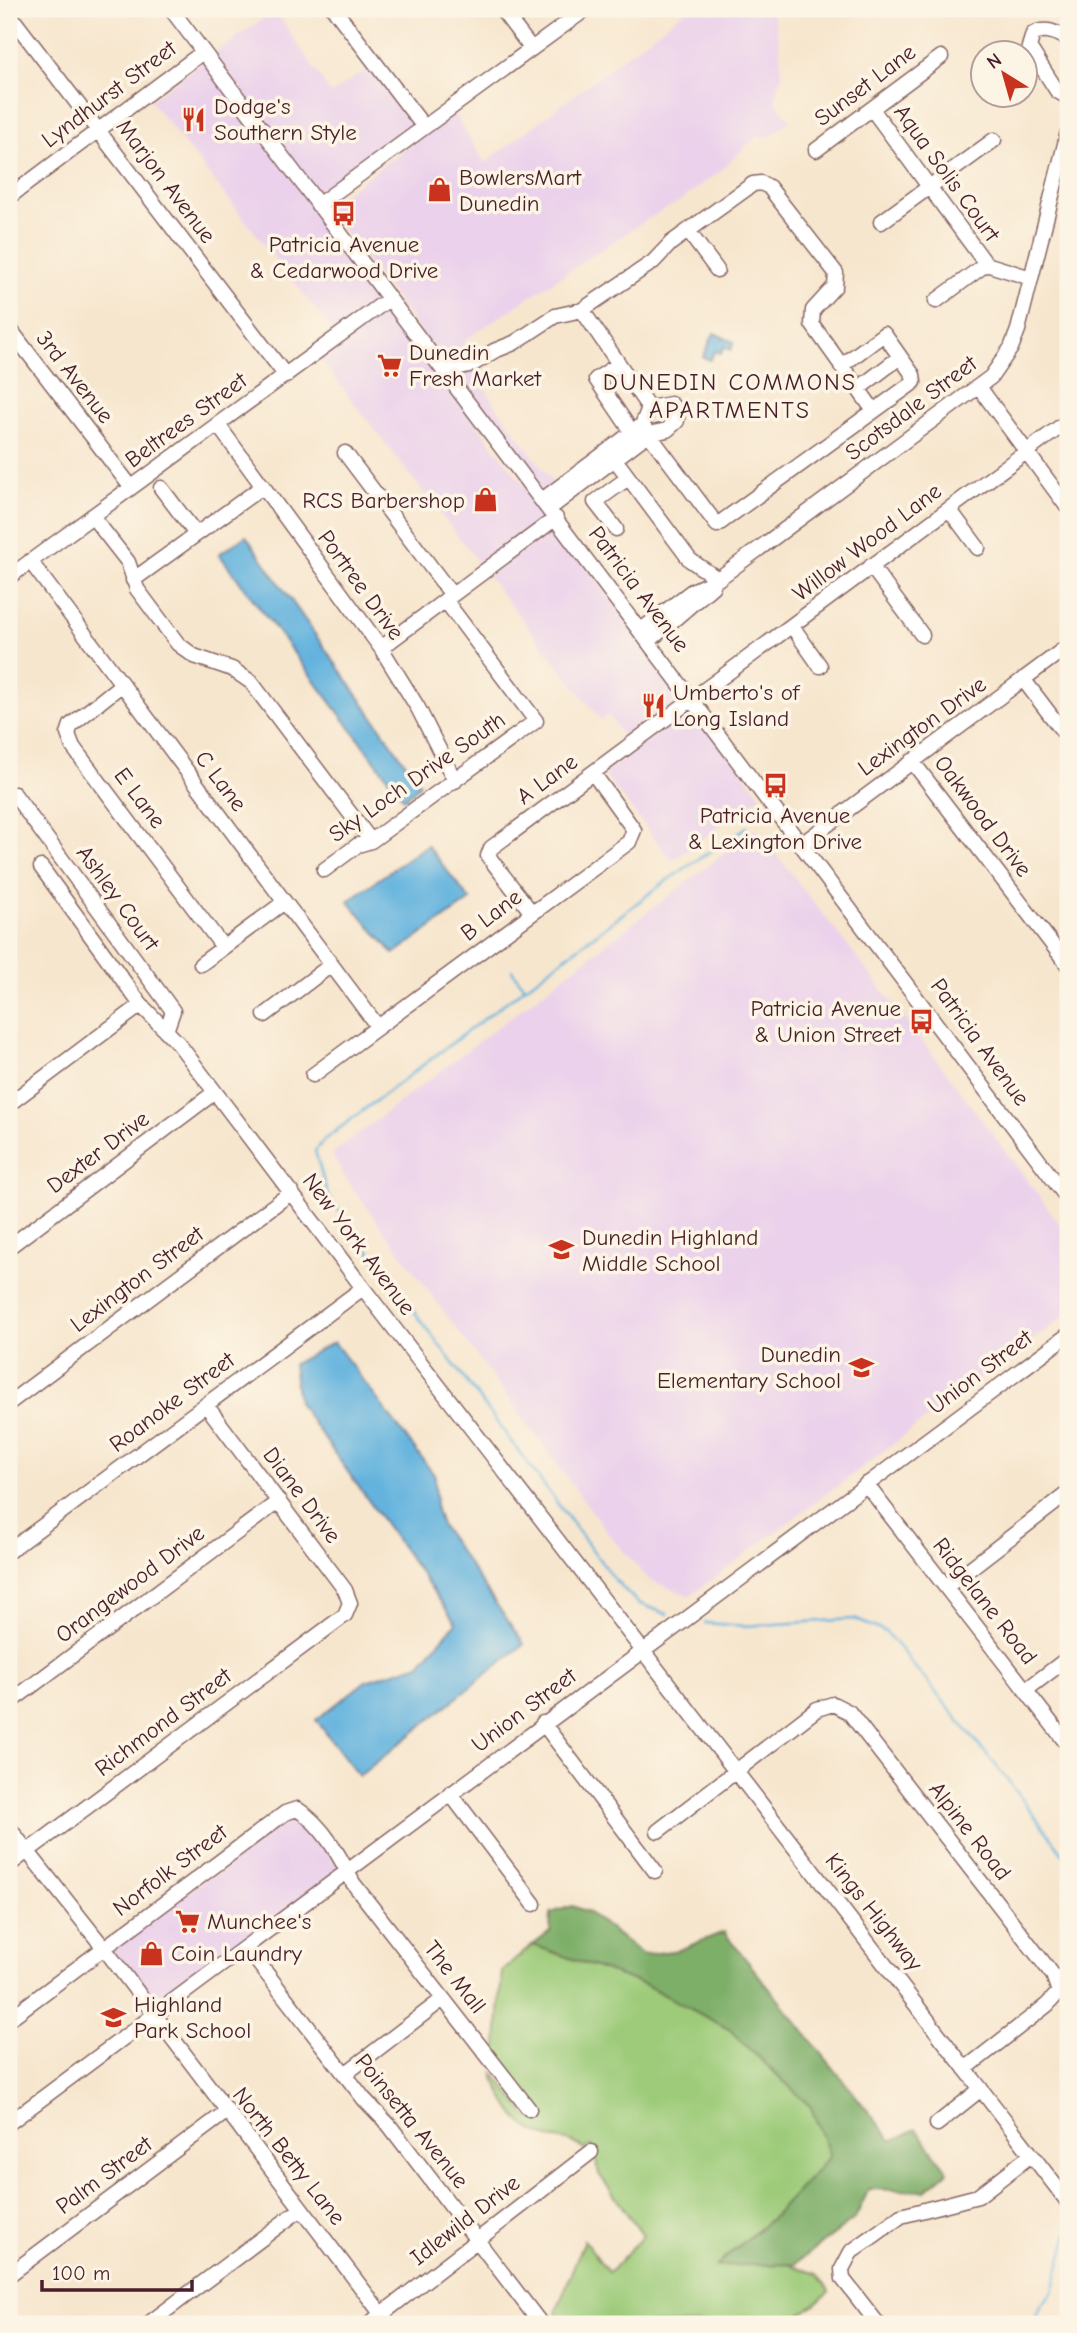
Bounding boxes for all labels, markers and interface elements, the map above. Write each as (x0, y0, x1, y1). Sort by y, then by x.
street label: Lyndhurst Street (36, 34, 183, 153)
street label: Sunset Lane (809, 38, 921, 132)
north arrow (968, 38, 1038, 108)
text: N (983, 49, 1006, 74)
place label: Dodge's Southern Style (214, 93, 357, 146)
street label: Aqua Solis Court (888, 99, 1007, 248)
restaurant icon: Dodge's Southern Style (180, 105, 208, 133)
street label: Marjon Avenue (111, 114, 221, 248)
place label: BowlersMart Dunedin (459, 164, 583, 217)
shop icon: BowlersMart Dunedin (425, 176, 453, 204)
bus stop icon: Patricia Avenue & Cedarwood Drive (330, 200, 358, 228)
place label: Patricia Avenue & Cedarwood Drive (250, 231, 438, 284)
street label: 3rd Avenue (31, 325, 119, 429)
place label: Dunedin Fresh Market (409, 339, 543, 392)
street label: Scotsdale Street (840, 349, 983, 466)
supermarket icon: Dunedin Fresh Market (375, 351, 403, 379)
street label: Beltrees Street (120, 366, 253, 473)
district label: DUNEDIN COMMONS APARTMENTS (603, 368, 857, 424)
street label: Willow Wood Lane (787, 477, 947, 607)
shop icon: RCS Barbershop (471, 486, 499, 514)
place label: RCS Barbershop (302, 487, 465, 514)
street label: Patricia Avenue (583, 521, 695, 657)
street label: Portree Drive (312, 525, 410, 645)
street label: Lexington Drive (853, 671, 991, 781)
place label: Umberto's of Long Island (673, 679, 801, 732)
restaurant icon: Umberto's of Long Island (639, 691, 667, 719)
street label: Sky Loch Drive South (324, 706, 510, 848)
street label: C Lane (189, 745, 253, 817)
street label: A Lane (511, 748, 583, 810)
street label: Oakwood Drive (929, 750, 1037, 882)
street label: E Lane (109, 762, 171, 834)
bus stop icon: Patricia Avenue & Lexington Drive (761, 771, 789, 799)
place label: Patricia Avenue & Lexington Drive (688, 802, 862, 855)
street label: Ashley Court (71, 840, 166, 957)
street label: B Lane (455, 883, 527, 947)
street label: Patricia Avenue (925, 973, 1035, 1111)
place label: Patricia Avenue & Union Street (750, 995, 902, 1048)
bus stop icon: Patricia Avenue & Union Street (907, 1007, 935, 1035)
street label: Dexter Drive (42, 1105, 154, 1199)
street label: New York Avenue (297, 1168, 421, 1320)
street label: Lexington Street (65, 1219, 210, 1338)
place label: Dunedin Highland Middle School (582, 1224, 758, 1277)
school or university icon: Dunedin Highland Middle School (548, 1236, 576, 1264)
street label: Union Street (922, 1323, 1039, 1420)
place label: Dunedin Elementary School (657, 1341, 841, 1394)
street label: Roanoke Street (104, 1345, 241, 1458)
school or university icon: Dunedin Elementary School (847, 1353, 875, 1381)
street label: Diane Drive (257, 1442, 347, 1548)
street label: Orangewood Drive (50, 1519, 210, 1649)
street label: Ridgelane Road (927, 1532, 1043, 1670)
street label: Richmond Street (89, 1661, 238, 1782)
street label: Union Street (466, 1661, 583, 1758)
street label: Alpine Road (923, 1776, 1017, 1886)
street label: Norfolk Street (108, 1817, 234, 1922)
street label: Kings Highway (820, 1848, 929, 1977)
supermarket icon: Munchee's (173, 1907, 201, 1935)
place label: Munchee's (207, 1908, 311, 1935)
street label: The Mall (418, 1935, 492, 2019)
shop icon: Coin Laundry (137, 1939, 165, 1967)
place label: Coin Laundry (171, 1940, 303, 1967)
place label: Highland Park School (134, 1991, 251, 2044)
school or university icon: Highland Park School (100, 2003, 128, 2031)
street label: Poinsetta Avenue (350, 2048, 474, 2194)
street label: North Betty Lane (227, 2082, 351, 2230)
street label: Palm Street (51, 2129, 158, 2220)
street label: Idlewild Drive (405, 2169, 525, 2271)
scale bar (42, 2249, 192, 2293)
text: 100 m (52, 2261, 110, 2285)

